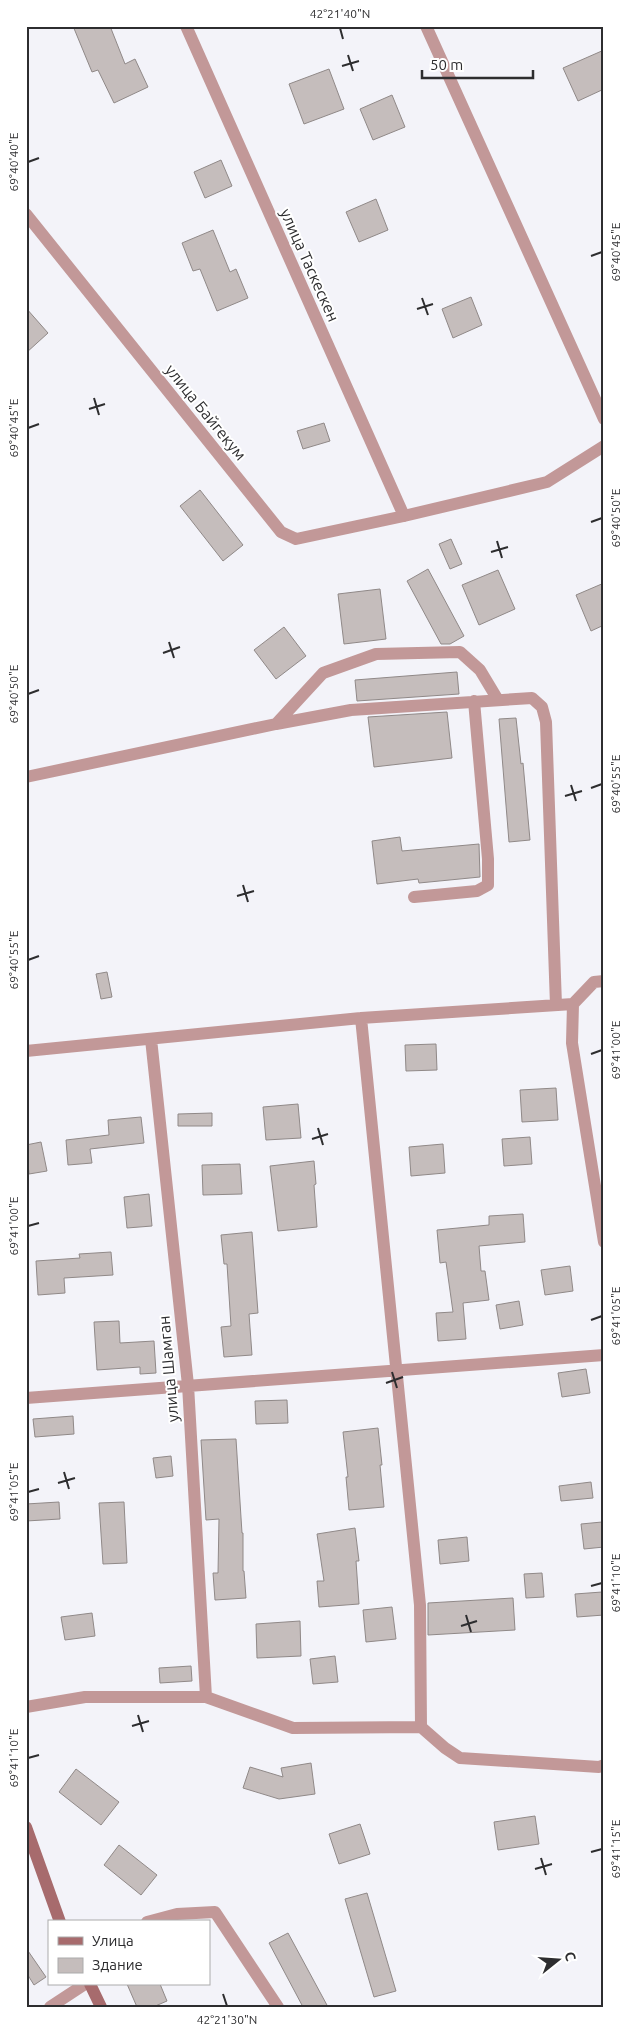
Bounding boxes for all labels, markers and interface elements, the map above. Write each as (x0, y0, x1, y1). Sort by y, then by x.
text: 42°21'40"N (310, 7, 370, 20)
scale bar (422, 48, 534, 80)
text: 50 m (430, 56, 463, 73)
text: 69°40'40"E (7, 132, 20, 191)
street label: улица Таскескен (277, 206, 343, 324)
text: 69°40'45"E (609, 222, 622, 281)
street label: улица Байгекум (162, 361, 250, 463)
text: 69°40'45"E (7, 398, 20, 457)
text: 69°40'50"E (609, 488, 622, 547)
text: 69°40'50"E (7, 664, 20, 723)
text: 69°40'55"E (609, 754, 622, 813)
text: 69°40'55"E (7, 930, 20, 989)
text: 69°41'00"E (609, 1020, 622, 1079)
text: 69°41'00"E (7, 1196, 20, 1255)
text: 69°41'05"E (609, 1286, 622, 1345)
street label: улица Шамган (154, 1315, 182, 1423)
text: 69°41'05"E (7, 1462, 20, 1521)
text: 69°41'10"E (609, 1553, 622, 1612)
text: 69°41'10"E (7, 1728, 20, 1787)
text: 69°41'15"E (609, 1819, 622, 1878)
legend (48, 1920, 210, 1986)
text: Улица (92, 1932, 134, 1949)
north arrow (532, 1936, 582, 1986)
text: С (561, 1950, 579, 1963)
text: Здание (92, 1956, 143, 1973)
text: 42°21'30"N (197, 2013, 257, 2026)

